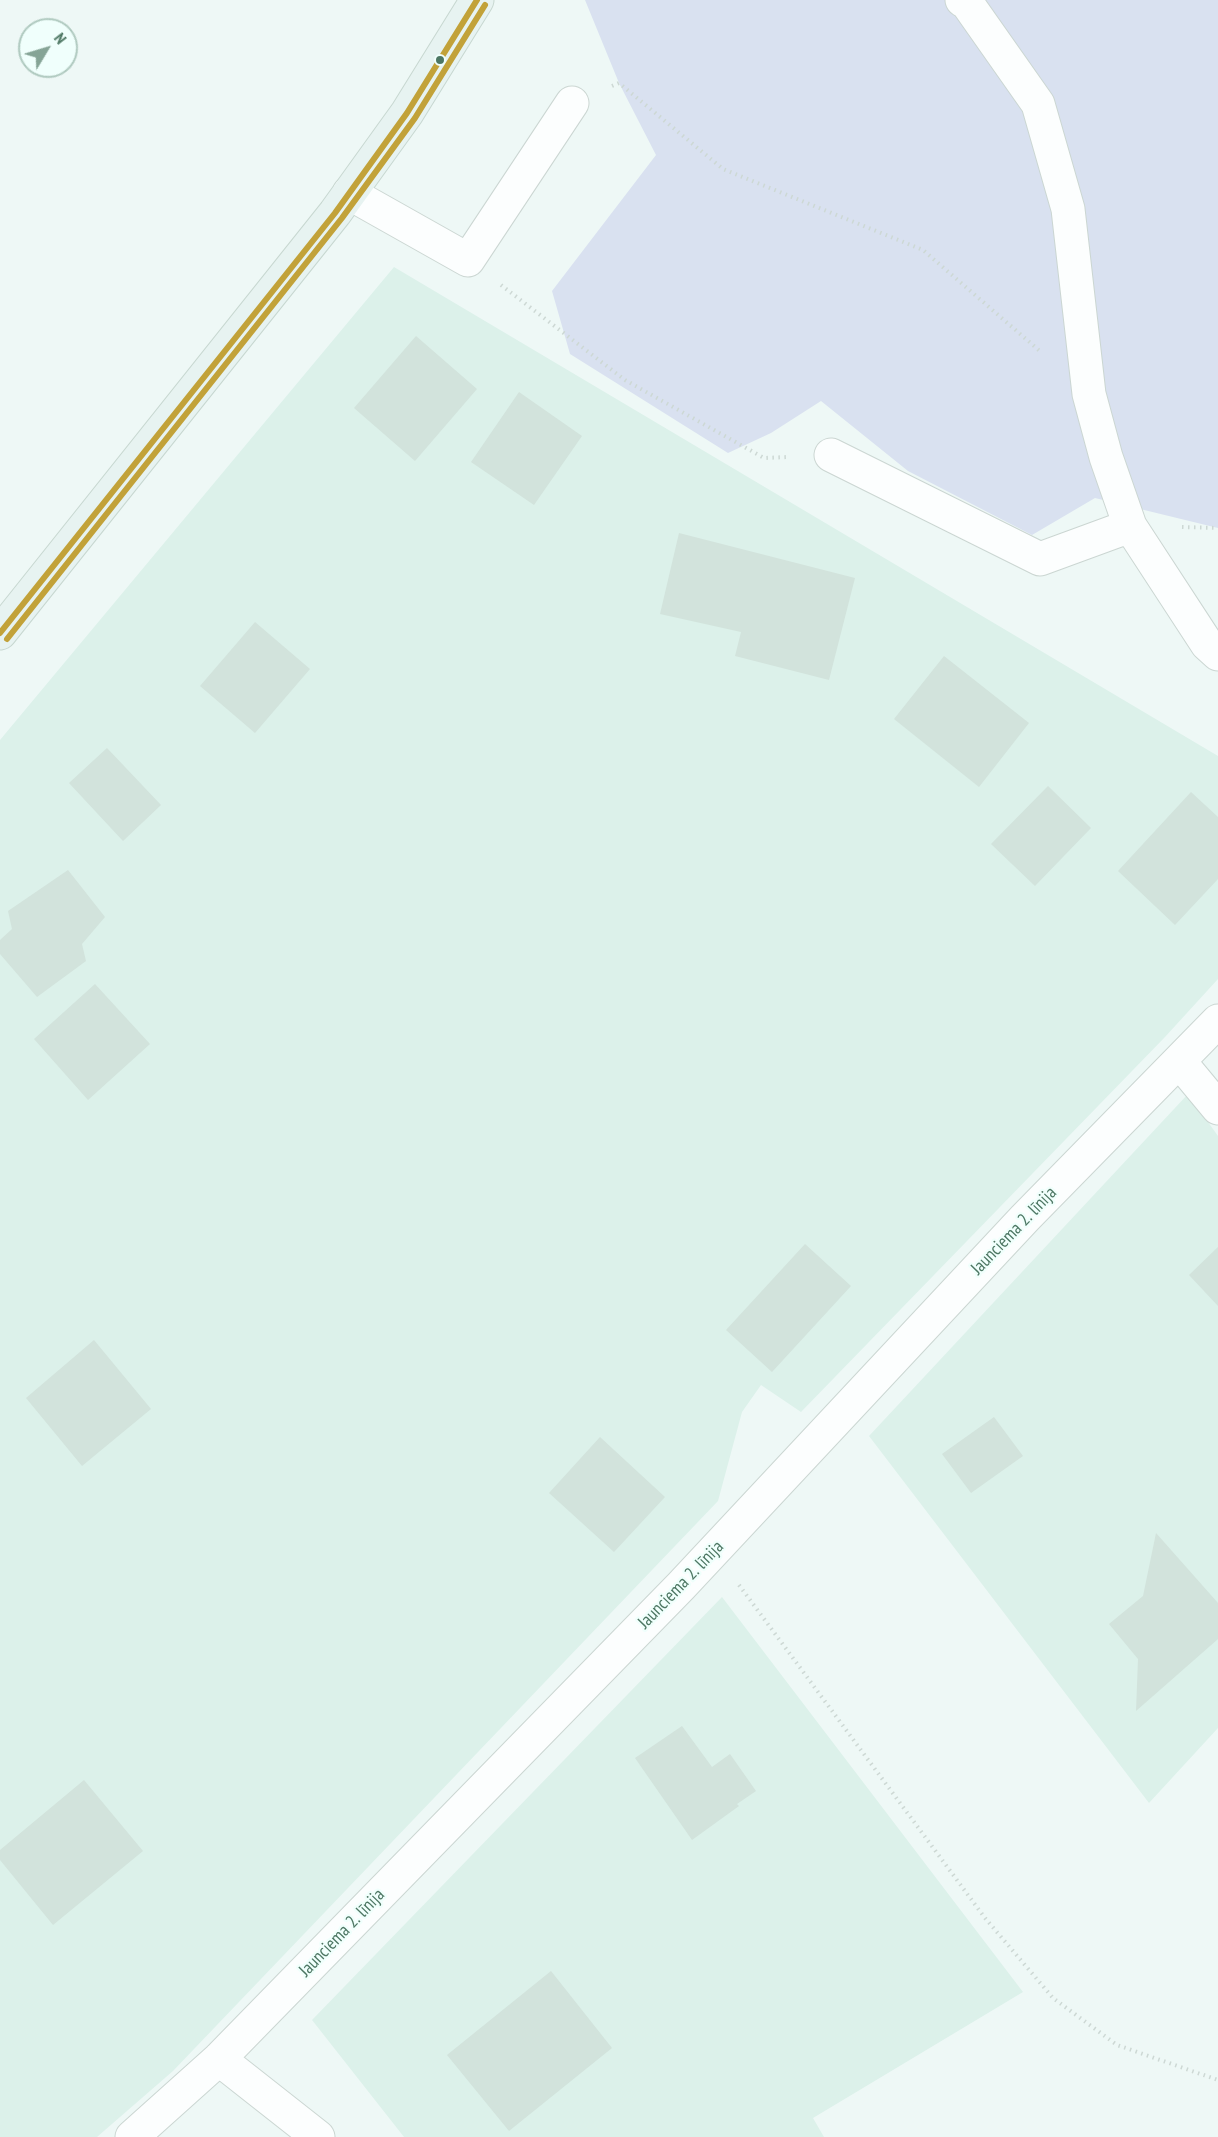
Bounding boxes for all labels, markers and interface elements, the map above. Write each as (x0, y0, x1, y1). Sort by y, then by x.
north arrow (18, 18, 78, 78)
text: N (50, 29, 71, 48)
unlabelled marker (434, 54, 446, 66)
street label: Jaunciema 2. līnija (967, 1183, 1061, 1279)
street label: Jaunciema 2. līnija (634, 1537, 728, 1633)
street label: Jaunciema 2. līnija (295, 1885, 389, 1981)

